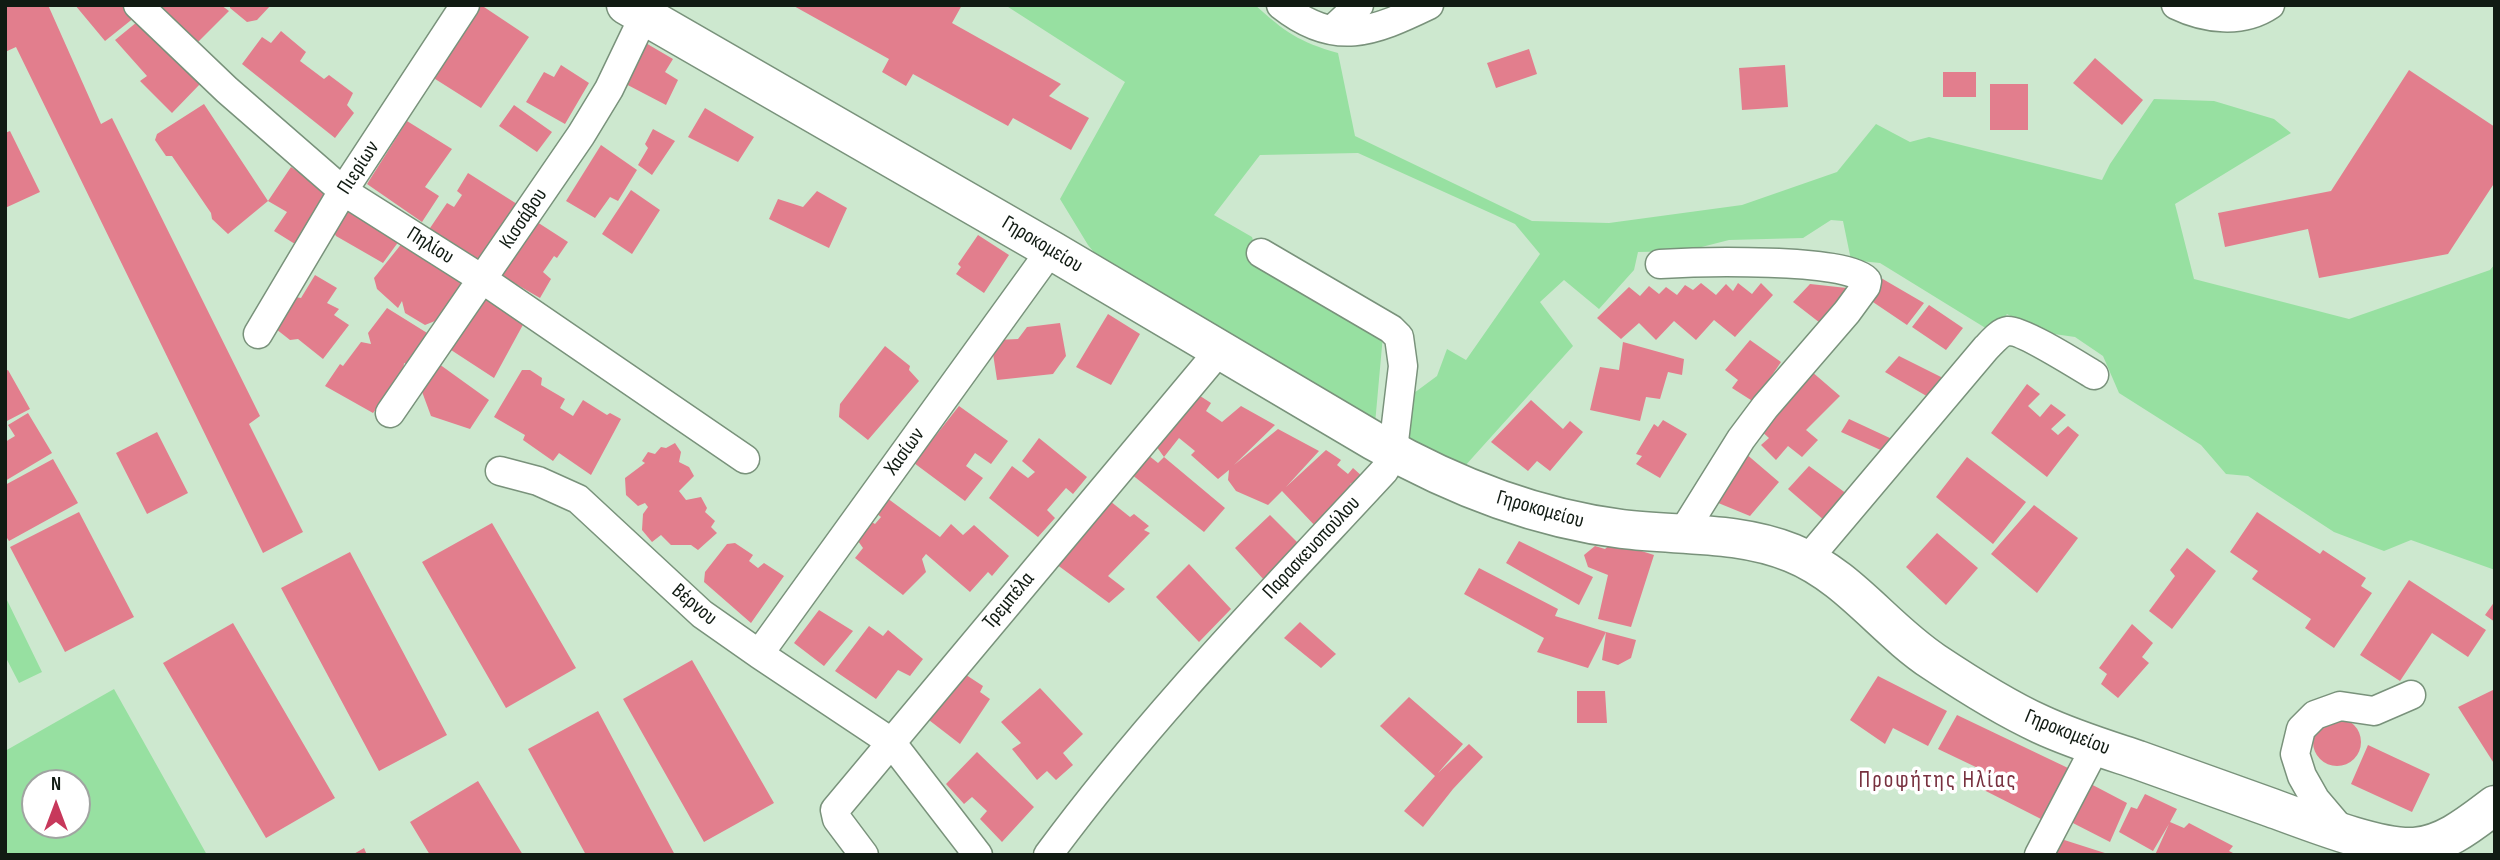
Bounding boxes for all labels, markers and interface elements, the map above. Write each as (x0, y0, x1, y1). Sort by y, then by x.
street label: Πιερίων (332, 137, 386, 199)
street label: Κισσάβου (495, 184, 553, 254)
street label: Γηροκομείου (997, 211, 1087, 279)
street label: Πηλίου (402, 222, 458, 270)
street label: Χασίων (879, 423, 931, 481)
street label: Γηροκομείου (1493, 486, 1587, 534)
street label: Παρασκευοπούλου (1258, 491, 1366, 605)
street label: Τρεμπέλα (978, 567, 1040, 635)
street label: Βέρνου (666, 579, 722, 631)
street label: Γηροκομείου (2021, 704, 2113, 762)
district label: Προφήτης Ηλίας (1860, 767, 2016, 795)
north arrow (21, 769, 91, 839)
text: N (51, 773, 61, 796)

